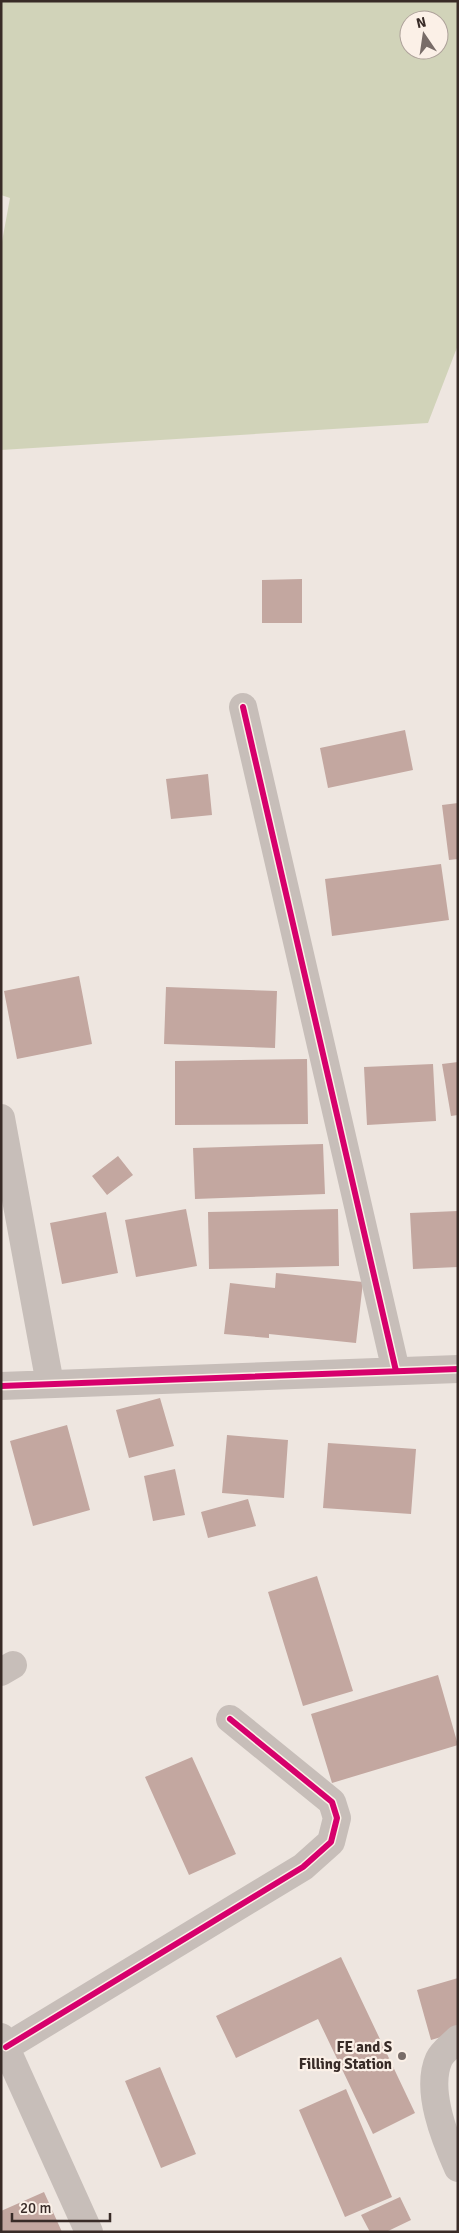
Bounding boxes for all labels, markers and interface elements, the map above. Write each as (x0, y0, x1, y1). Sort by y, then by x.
north arrow (399, 10, 449, 60)
text: N (415, 13, 428, 32)
place label: FE and S Filling Station (299, 2038, 392, 2073)
marker: FE and S Filling Station (396, 2050, 408, 2062)
scale bar (12, 2190, 110, 2222)
text: 20 m (20, 2199, 51, 2217)

